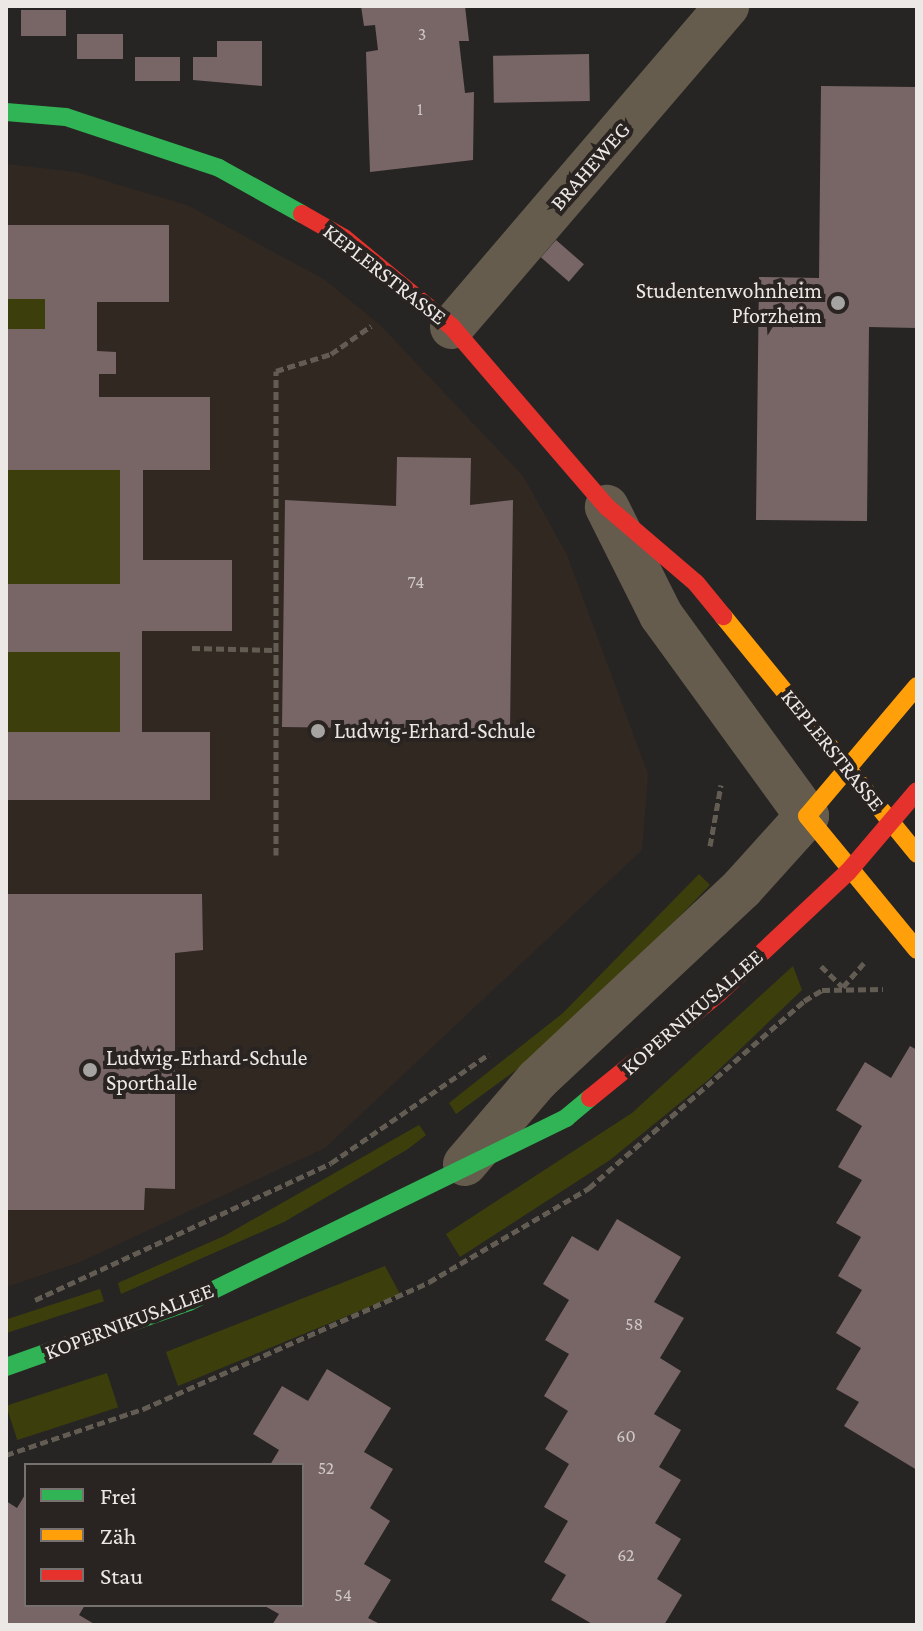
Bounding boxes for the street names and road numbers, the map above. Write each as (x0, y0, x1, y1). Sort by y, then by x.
street label: BRAHEWEG (545, 117, 635, 215)
street label: KEPLERSTRASSE (318, 218, 452, 330)
street label: KEPLERSTRASSE (776, 684, 890, 816)
street label: KOPERNIKUSALLEE (616, 943, 768, 1081)
street label: KOPERNIKUSALLEE (41, 1277, 217, 1365)

